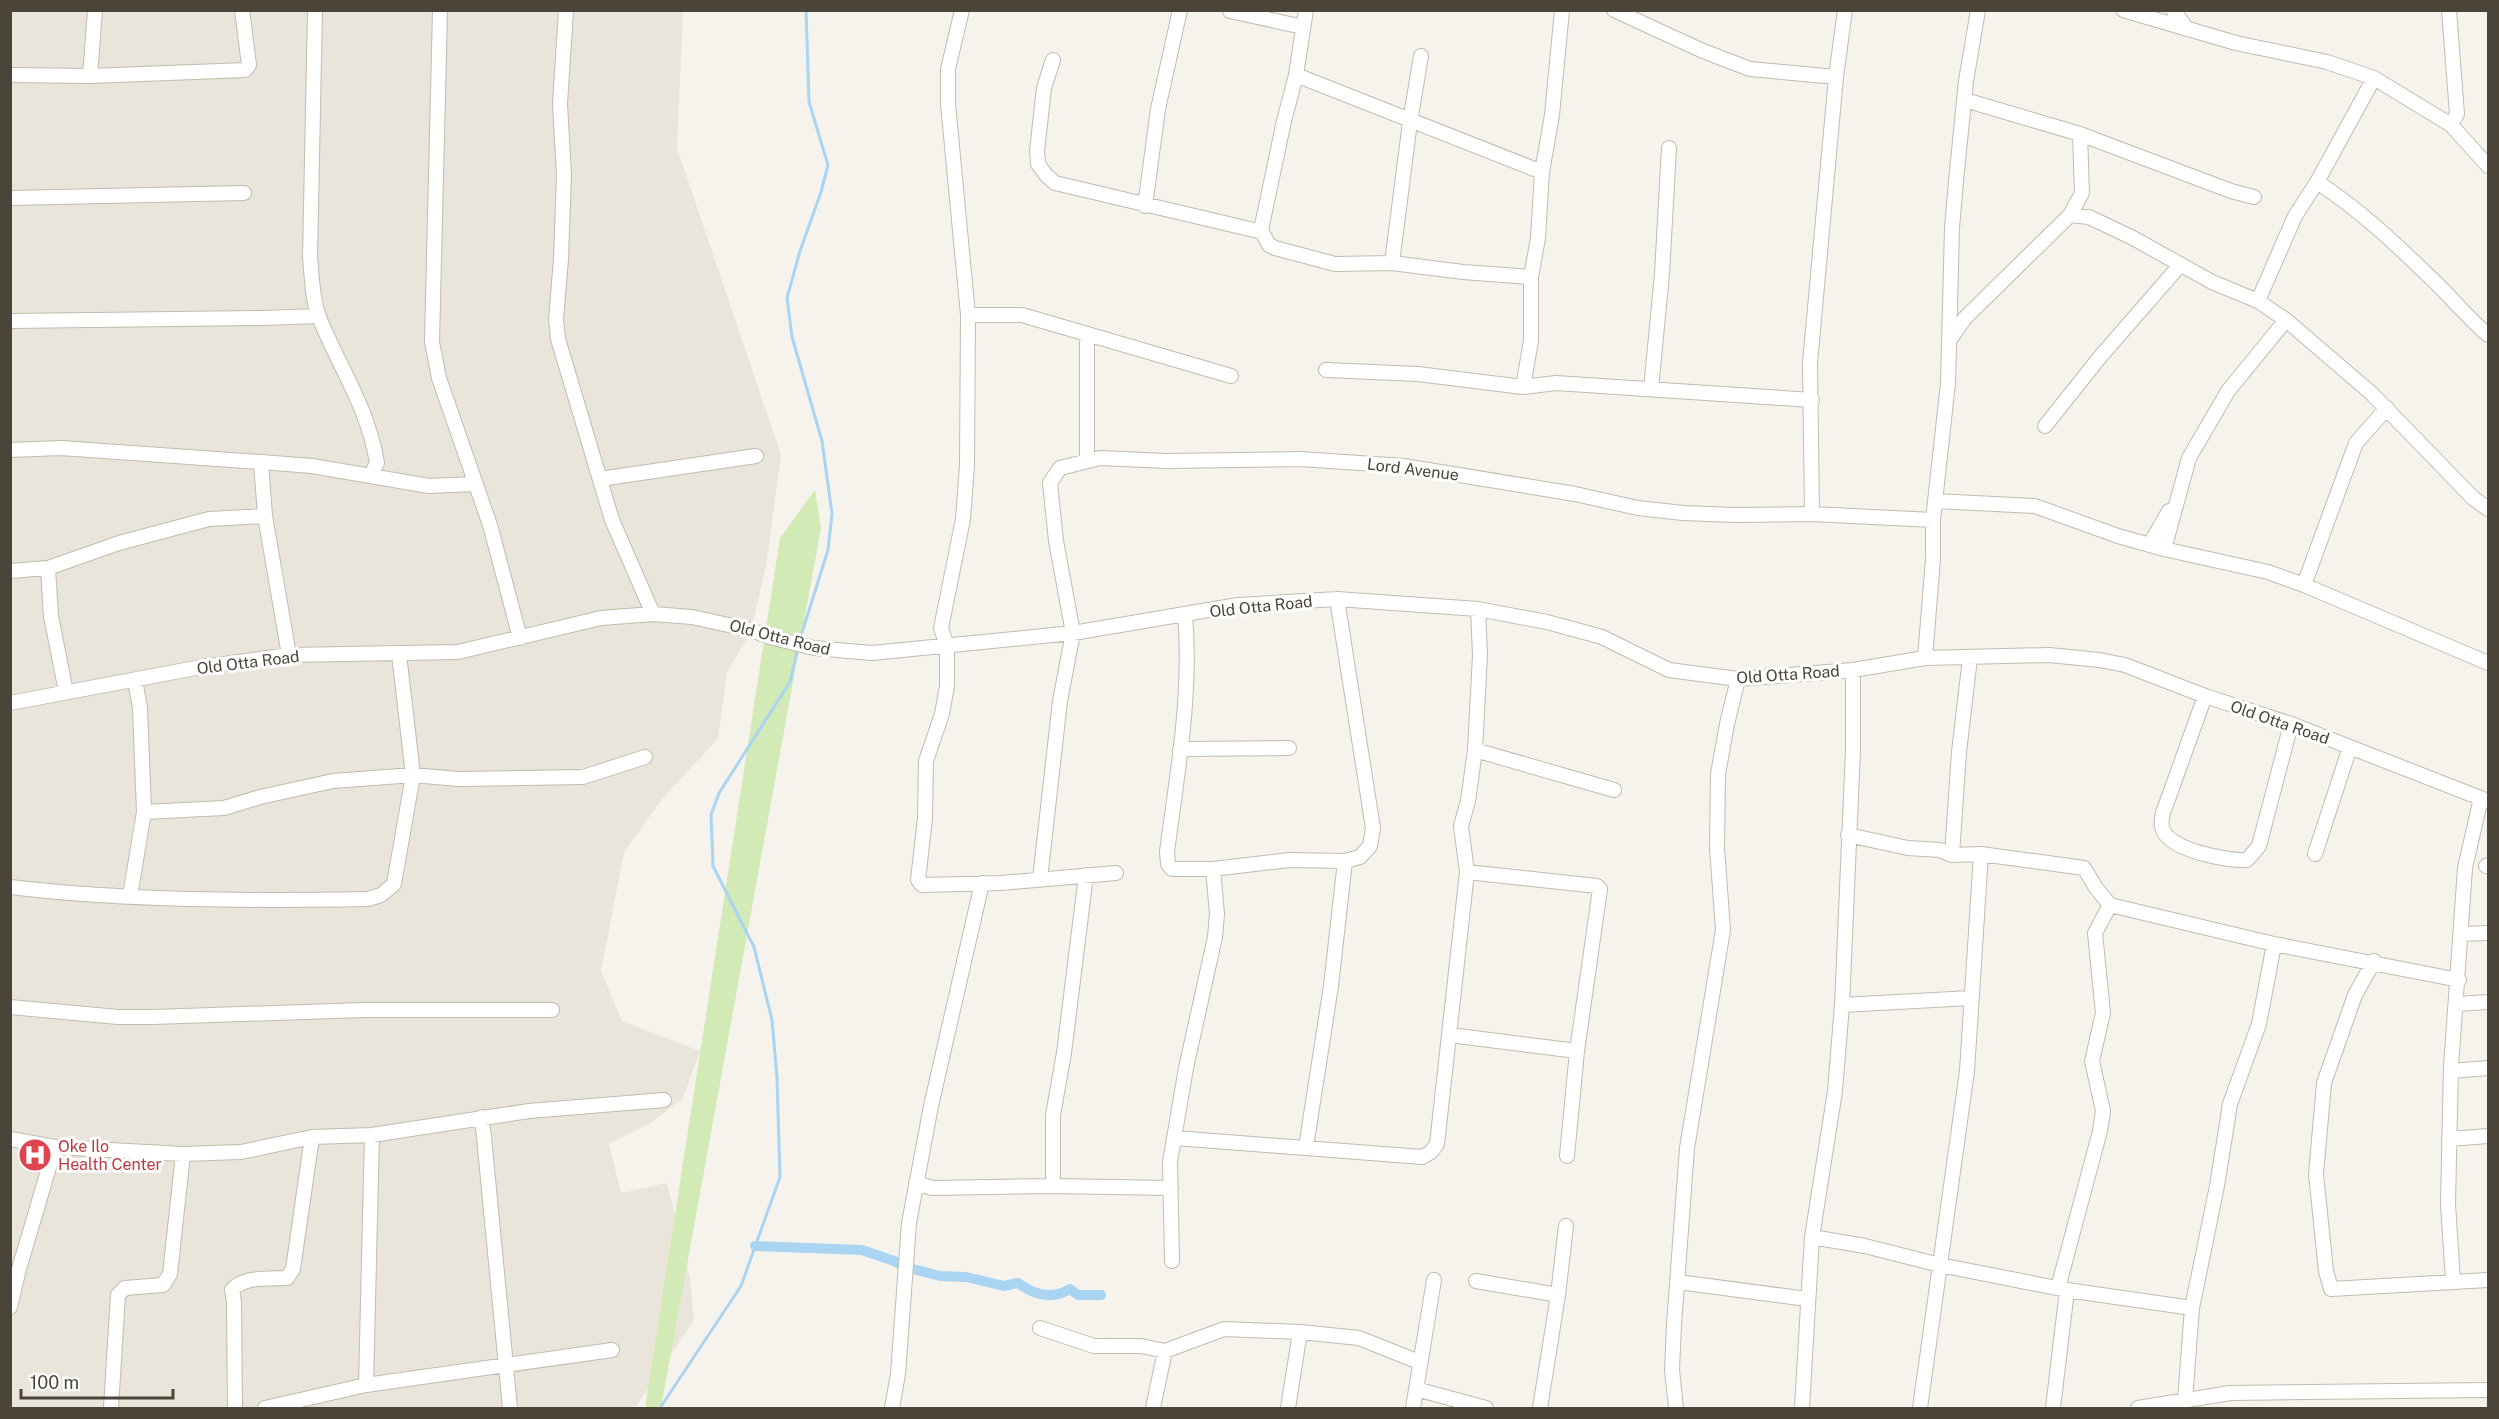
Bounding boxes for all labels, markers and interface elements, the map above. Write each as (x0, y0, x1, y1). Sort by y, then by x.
street label: Lord Avenue (1366, 454, 1460, 485)
street label: Old Otta Road (1209, 592, 1313, 621)
street label: Old Otta Road (727, 616, 832, 659)
street label: Old Otta Road (196, 647, 301, 678)
street label: Old Otta Road (1736, 661, 1840, 688)
street label: Old Otta Road (2228, 697, 2332, 748)
hospital icon: Oke Ilo Health Center (17, 1137, 53, 1173)
place label: Oke Ilo Health Center (58, 1137, 162, 1174)
scale bar (21, 1362, 172, 1400)
text: 100 m (30, 1372, 79, 1393)

